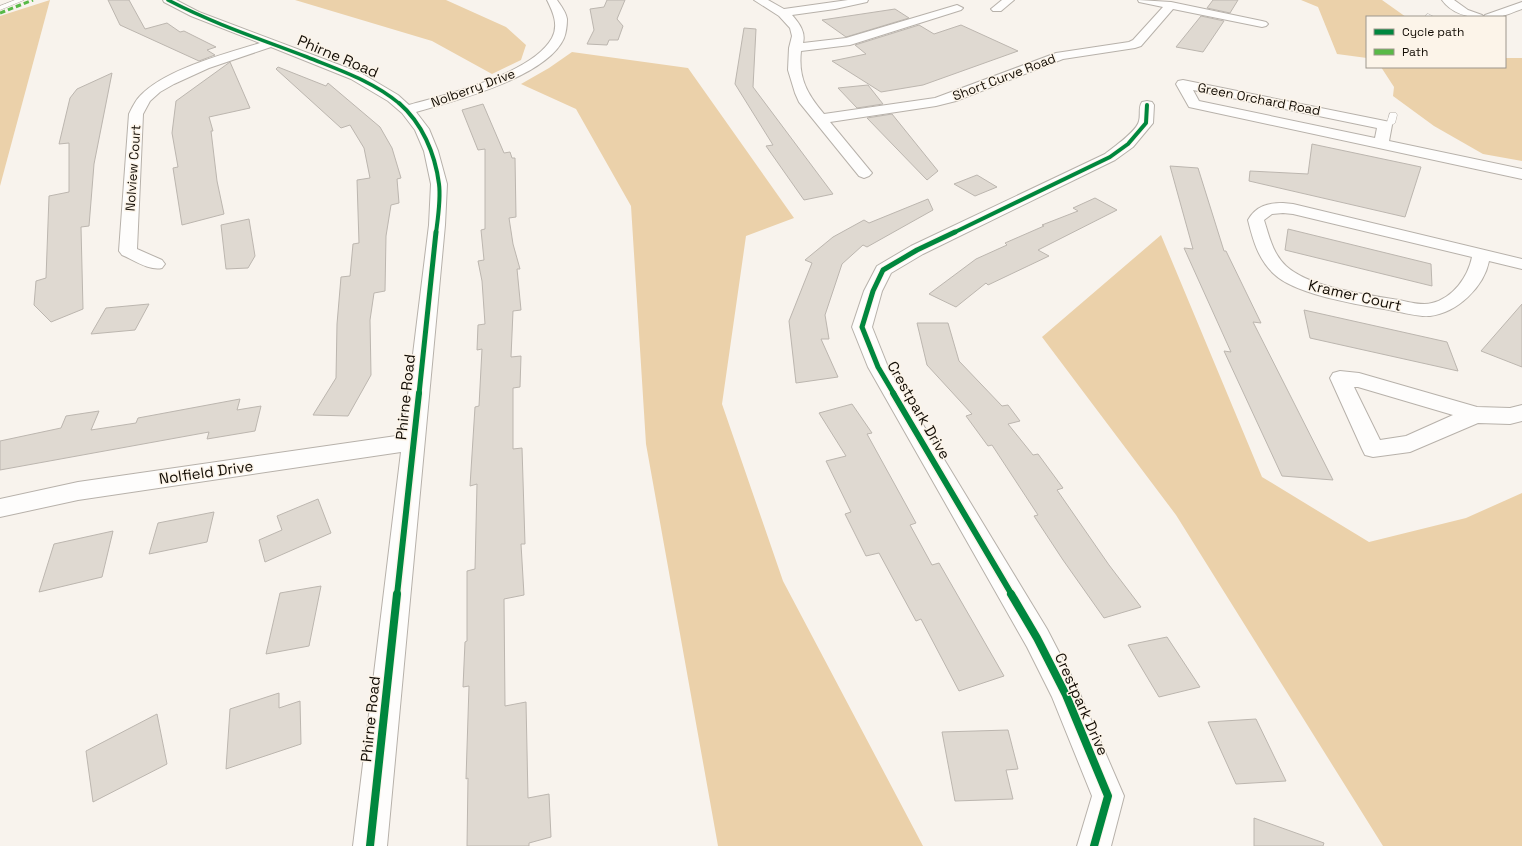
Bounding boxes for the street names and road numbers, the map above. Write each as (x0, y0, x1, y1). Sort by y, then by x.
street label: Phirne Road (295, 30, 381, 82)
street label: Short Curve Road (950, 50, 1058, 104)
street label: Nolberry Drive (429, 65, 517, 111)
street label: Green Orchard Road (1196, 79, 1322, 119)
street label: Nolview Court (122, 124, 145, 212)
street label: Kramer Court (1307, 275, 1404, 315)
street label: Phirne Road (391, 353, 419, 441)
street label: Crestpark Drive (883, 357, 955, 463)
street label: Nolfield Drive (158, 456, 254, 488)
street label: Crestpark Drive (1051, 650, 1113, 758)
street label: Phirne Road (356, 675, 384, 763)

